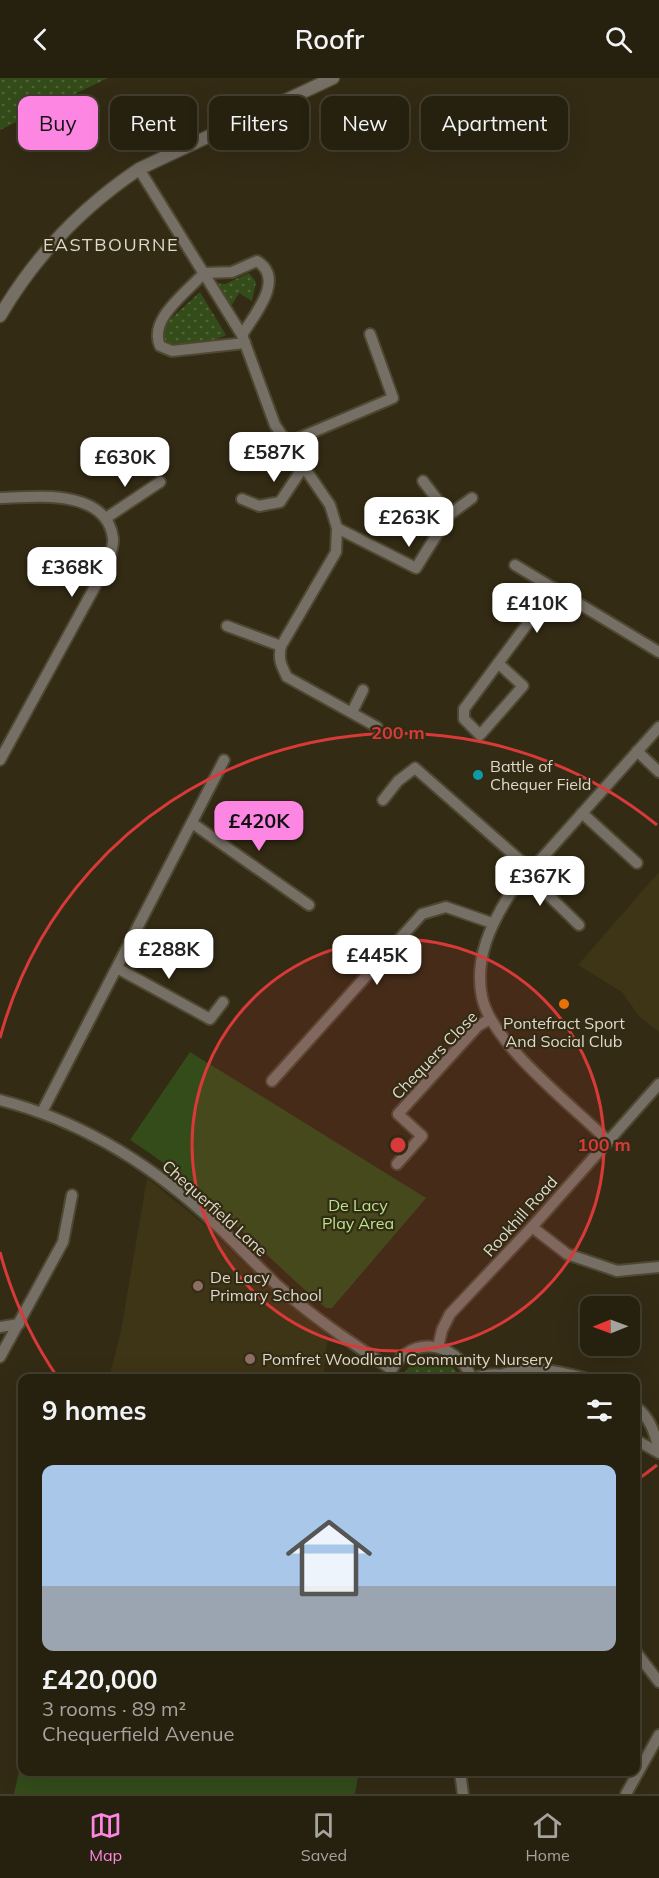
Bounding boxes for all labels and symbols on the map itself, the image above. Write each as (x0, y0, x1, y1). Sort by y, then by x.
district label: EASTBOURNE (43, 233, 179, 256)
pin: £587K (232, 432, 316, 483)
pin: £630K (83, 437, 167, 488)
pin: £263K (367, 497, 451, 548)
pin: £368K (30, 547, 114, 598)
pin: £410K (495, 583, 579, 634)
text: 200 m (371, 721, 425, 744)
place label: Battle of Chequer Field (490, 756, 591, 794)
marker: Battle of Chequer Field (471, 768, 485, 782)
pin: £420K (217, 801, 301, 852)
pin: £367K (498, 856, 582, 907)
pin: £288K (127, 929, 211, 980)
pin: £445K (335, 935, 419, 986)
marker: Pontefract Sport And Social Club (557, 997, 571, 1011)
street label: Chequers Close (387, 1007, 481, 1103)
place label: Pontefract Sport And Social Club (503, 1013, 625, 1051)
text: 100 m (577, 1133, 631, 1156)
centre of rings (388, 1135, 408, 1155)
street label: Chequerfield Lane (158, 1156, 272, 1260)
street label: Rookhill Road (479, 1172, 561, 1260)
park label: De Lacy Play Area (322, 1195, 394, 1233)
place label: De Lacy Primary School (210, 1267, 322, 1305)
marker: De Lacy Primary School (191, 1279, 205, 1293)
north arrow (580, 1296, 640, 1356)
place label: Pomfret Woodland Community Nursery (262, 1349, 553, 1369)
marker: Pomfret Woodland Community Nursery (243, 1352, 257, 1366)

